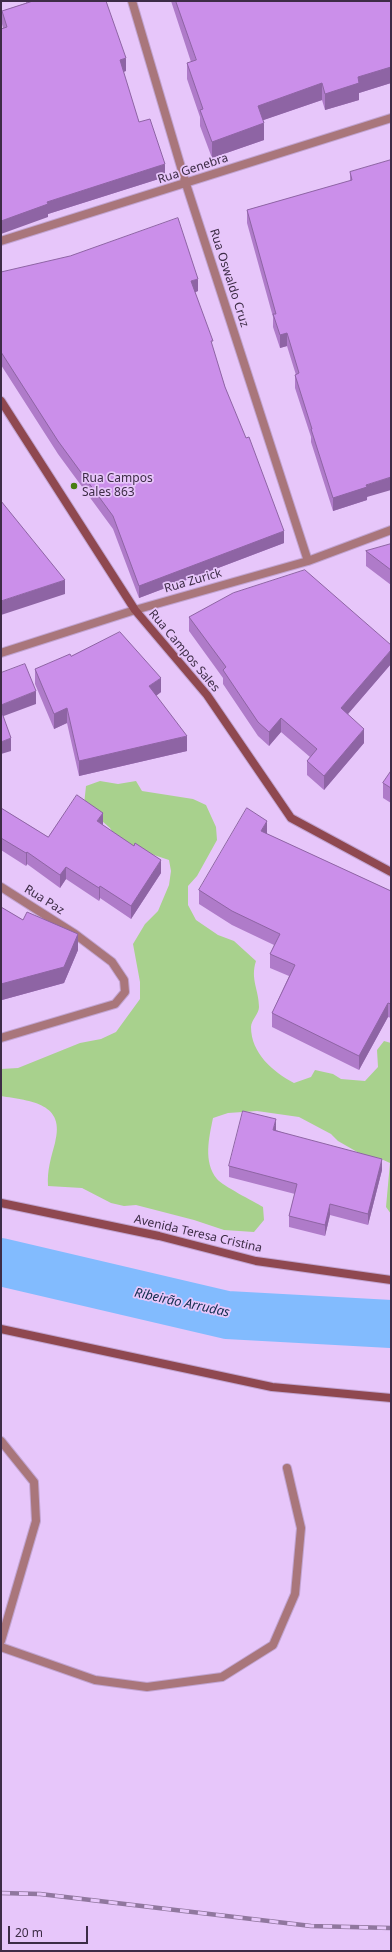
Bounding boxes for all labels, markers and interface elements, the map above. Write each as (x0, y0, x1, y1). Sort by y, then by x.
street label: Rua Genebra (156, 151, 230, 187)
street label: Rua Oswaldo Cruz (206, 227, 252, 329)
place label: Rua Campos Sales 863 (82, 472, 153, 500)
marker: Rua Campos Sales 863 (69, 481, 79, 491)
street label: Rua Zurick (163, 566, 223, 596)
street label: Rua Campos Sales (145, 607, 223, 695)
street label: Rua Paz (21, 882, 67, 918)
street label: Avenida Teresa Cristina (133, 1212, 263, 1256)
water label: Ribeirão Arrudas (133, 1285, 231, 1321)
scale bar (10, 1918, 90, 1944)
text: 20 m (15, 1924, 43, 1941)

